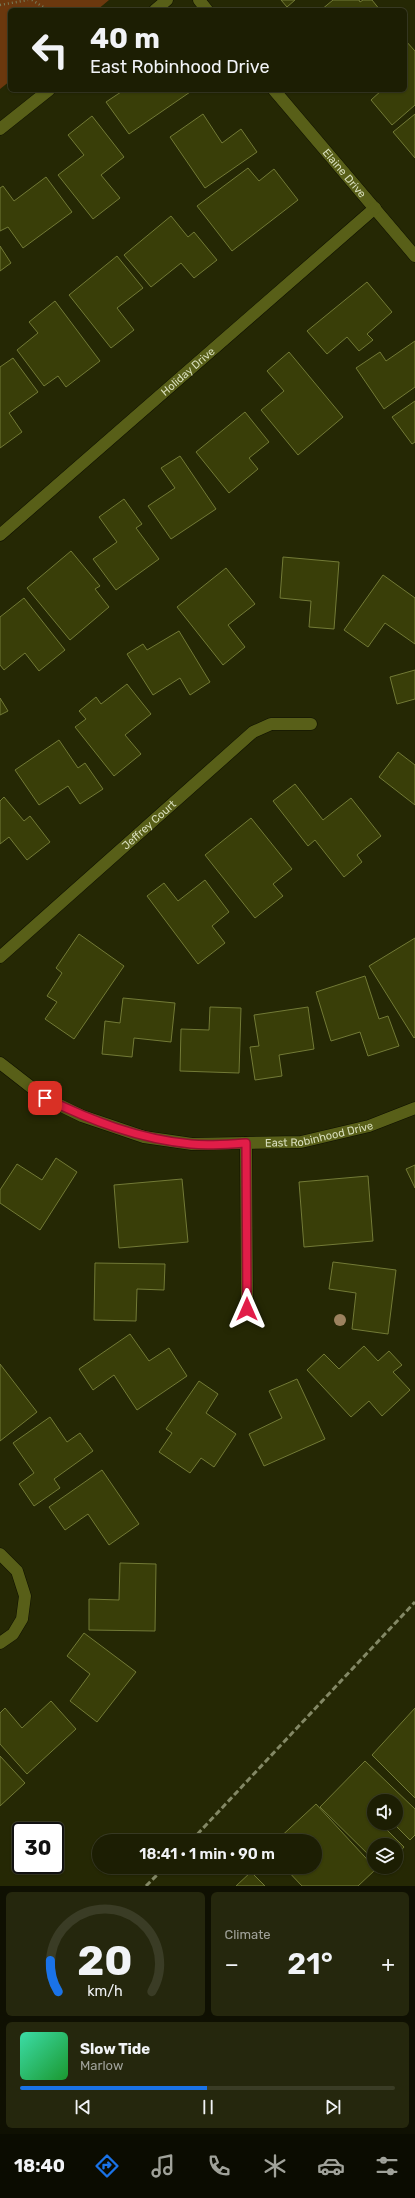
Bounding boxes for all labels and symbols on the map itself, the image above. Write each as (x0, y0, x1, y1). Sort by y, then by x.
street label: Elaine Drive (320, 146, 369, 200)
street label: Holiday Drive (158, 344, 217, 398)
street label: Jeffrey Court (119, 797, 179, 852)
pin (28, 1081, 62, 1115)
street label: East Robinhood Drive (265, 1119, 375, 1149)
position arrow (226, 1288, 268, 1330)
speed limit sign: 30 (12, 1822, 64, 1874)

